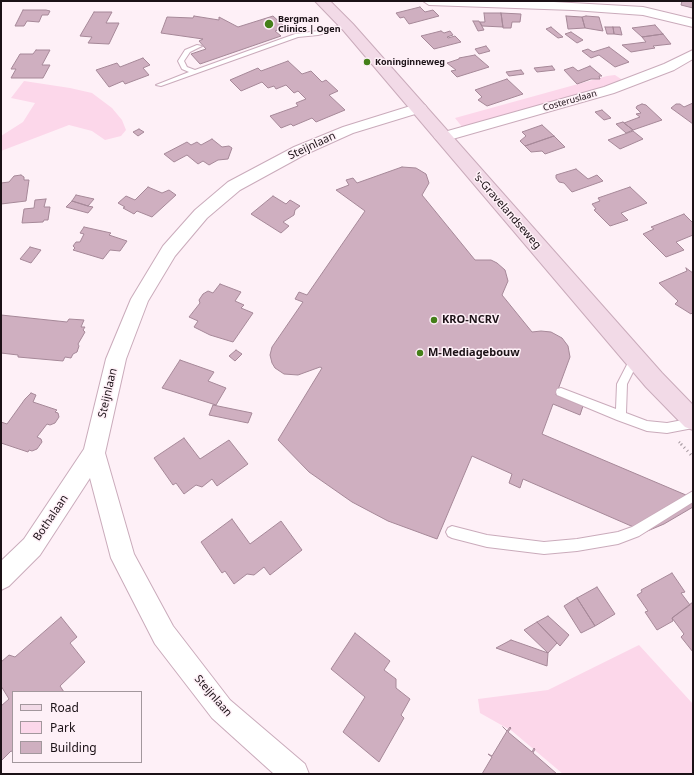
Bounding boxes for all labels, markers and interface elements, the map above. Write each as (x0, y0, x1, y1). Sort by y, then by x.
place label: Bergman Clinics | Ogen (278, 14, 341, 35)
marker: Bergman Clinics | Ogen (263, 18, 275, 30)
marker: Koninginneweg (362, 57, 372, 67)
place label: Koninginneweg (375, 57, 445, 67)
street label: Costeruslaan (542, 88, 598, 114)
street label: Steijnlaan (286, 129, 338, 163)
street label: 's-Gravelandseweg (470, 170, 544, 252)
place label: KRO-NCRV (442, 313, 499, 327)
marker: KRO-NCRV (429, 315, 439, 325)
place label: M-Mediagebouw (428, 346, 520, 360)
marker: M-Mediagebouw (415, 348, 425, 358)
street label: Steijnlaan (96, 367, 120, 419)
street label: Bothalaan (31, 492, 71, 544)
street label: Steijnlaan (191, 673, 235, 719)
legend (12, 691, 142, 763)
text: Road (50, 699, 79, 716)
text: Park (50, 719, 75, 736)
text: Building (50, 739, 97, 756)

